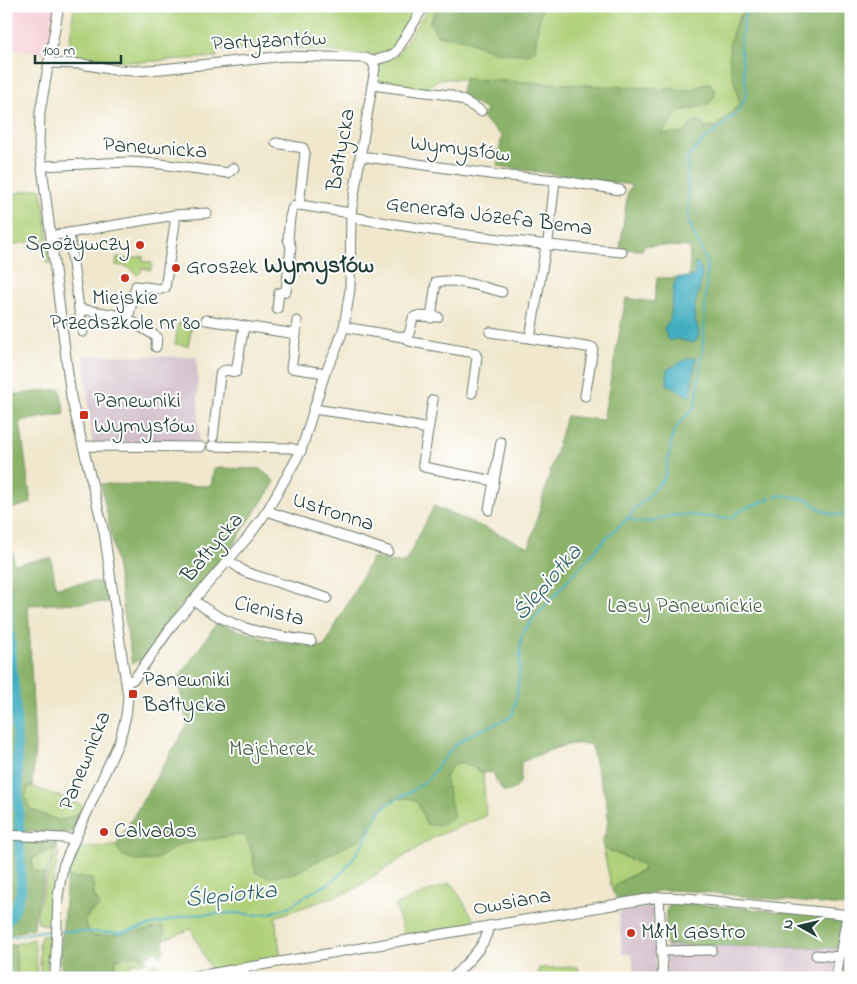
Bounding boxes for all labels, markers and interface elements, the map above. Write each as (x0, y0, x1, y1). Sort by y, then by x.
street label: Partyzantów (211, 23, 327, 62)
scale bar (35, 32, 121, 64)
text: 100 m (42, 40, 75, 62)
street label: Bałtycka (319, 106, 366, 195)
street label: Wymysłów (408, 128, 512, 173)
street label: Panewnicka (102, 129, 208, 169)
street label: Generała Józefa Bema (384, 188, 594, 246)
place label: Spożywczy (26, 229, 130, 262)
marker: Spożywczy (134, 239, 146, 251)
district label: Wymysłów (264, 249, 374, 285)
place label: Groszek (186, 252, 258, 284)
marker: Groszek (170, 262, 182, 274)
marker: Miejskie Przedszkole nr 80 (119, 272, 131, 284)
place label: Miejskie Przedszkole nr 80 (50, 283, 200, 340)
place label: Panewniki Wymysłów (94, 386, 195, 444)
marker: Panewniki Wymysłów (78, 409, 90, 421)
street label: Ustronna (288, 485, 378, 541)
street label: Bałtycka (173, 506, 253, 592)
water label: Ślepiotka (505, 536, 592, 629)
street label: Cienista (231, 588, 307, 636)
park label: Lasy Panewnickie (607, 591, 763, 624)
place label: Panewniki Bałtycka (142, 665, 230, 723)
marker: Panewniki Bałtycka (127, 688, 139, 700)
street label: Panewnicka (52, 707, 120, 815)
park label: Majcherek (229, 734, 315, 766)
place label: Calvados (114, 816, 197, 848)
marker: Calvados (98, 826, 110, 838)
water label: Ślepiotka (184, 874, 279, 918)
street label: Owsiana (470, 880, 554, 926)
north arrow (774, 902, 824, 952)
place label: M&M Gastro (641, 917, 746, 949)
text: N (778, 918, 800, 931)
marker: M&M Gastro (625, 927, 637, 939)

